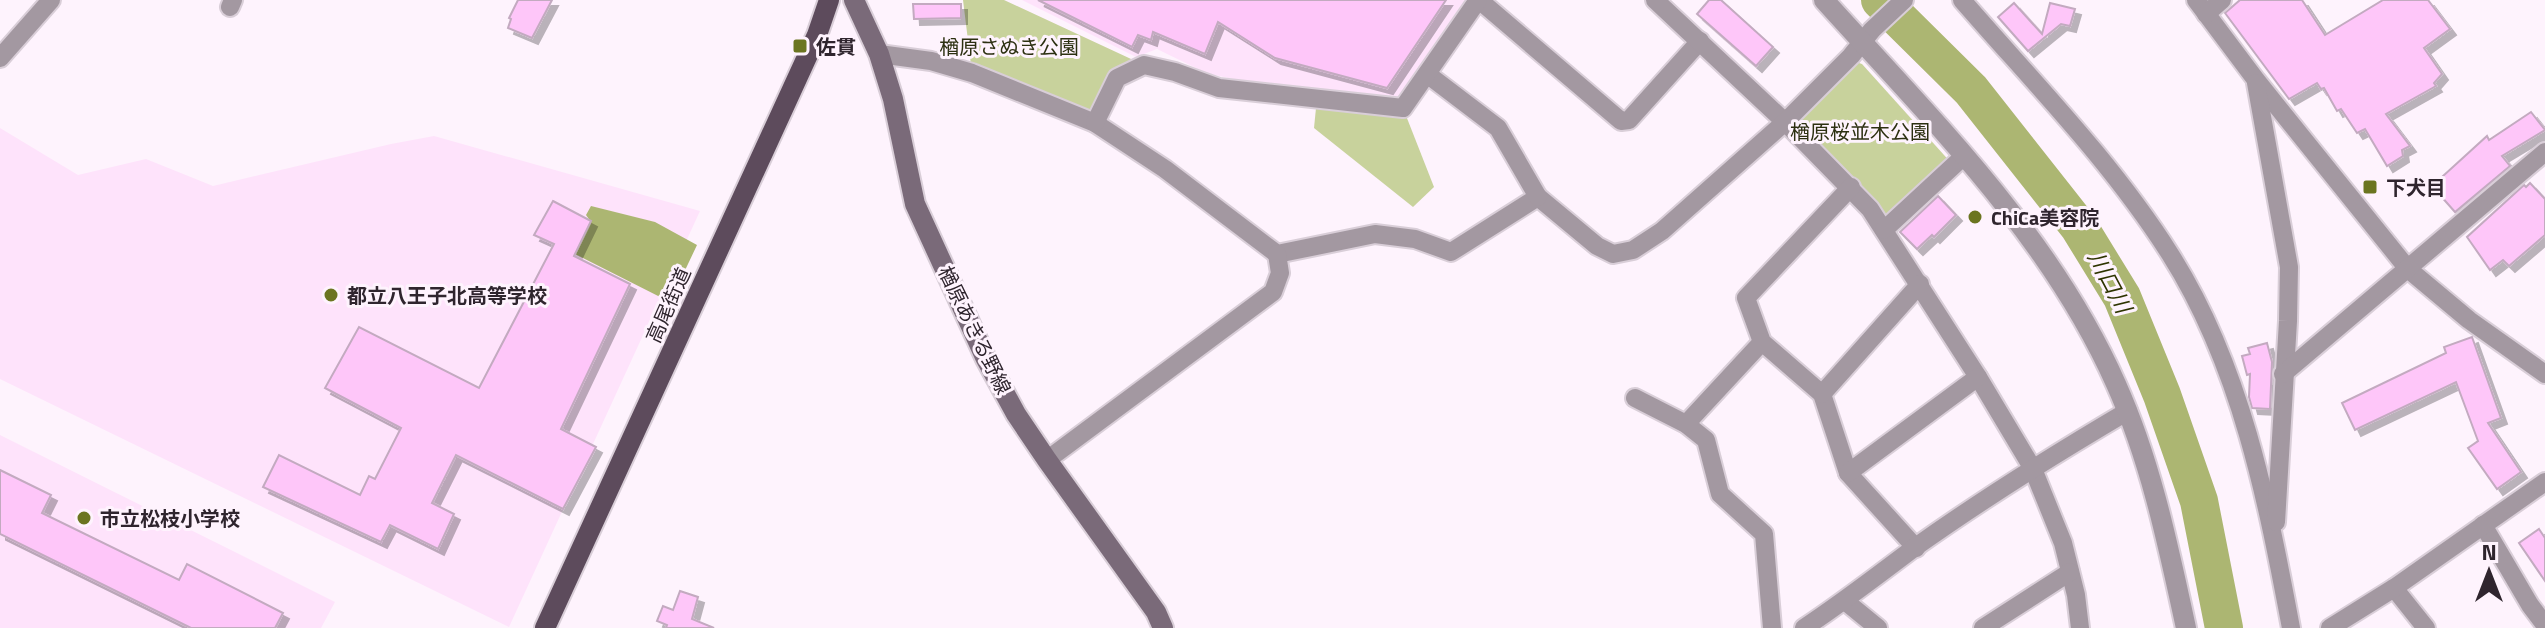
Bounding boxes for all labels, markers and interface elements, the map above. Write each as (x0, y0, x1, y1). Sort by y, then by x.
place label: 佐貫 (816, 31, 856, 62)
park label: 楢原さぬき公園 (939, 31, 1079, 62)
marker: 佐貫 (791, 37, 809, 55)
park label: 楢原桜並木公園 (1790, 116, 1930, 147)
place label: 下犬目 (2386, 172, 2446, 203)
marker: 下犬目 (2361, 178, 2379, 196)
place label: ChiCa美容院 (1991, 202, 2099, 233)
marker: ChiCa美容院 (1966, 208, 1984, 226)
water label: 川口川 (2079, 245, 2141, 321)
street label: 楢原あきる野線 (930, 260, 1020, 400)
street label: 高尾街道 (638, 262, 698, 348)
place label: 都立八王子北高等学校 (347, 280, 547, 311)
marker: 都立八王子北高等学校 (322, 286, 340, 304)
place label: 市立松枝小学校 (100, 503, 240, 534)
marker: 市立松枝小学校 (75, 509, 93, 527)
north arrow (2449, 532, 2529, 612)
text: N (2481, 535, 2497, 569)

